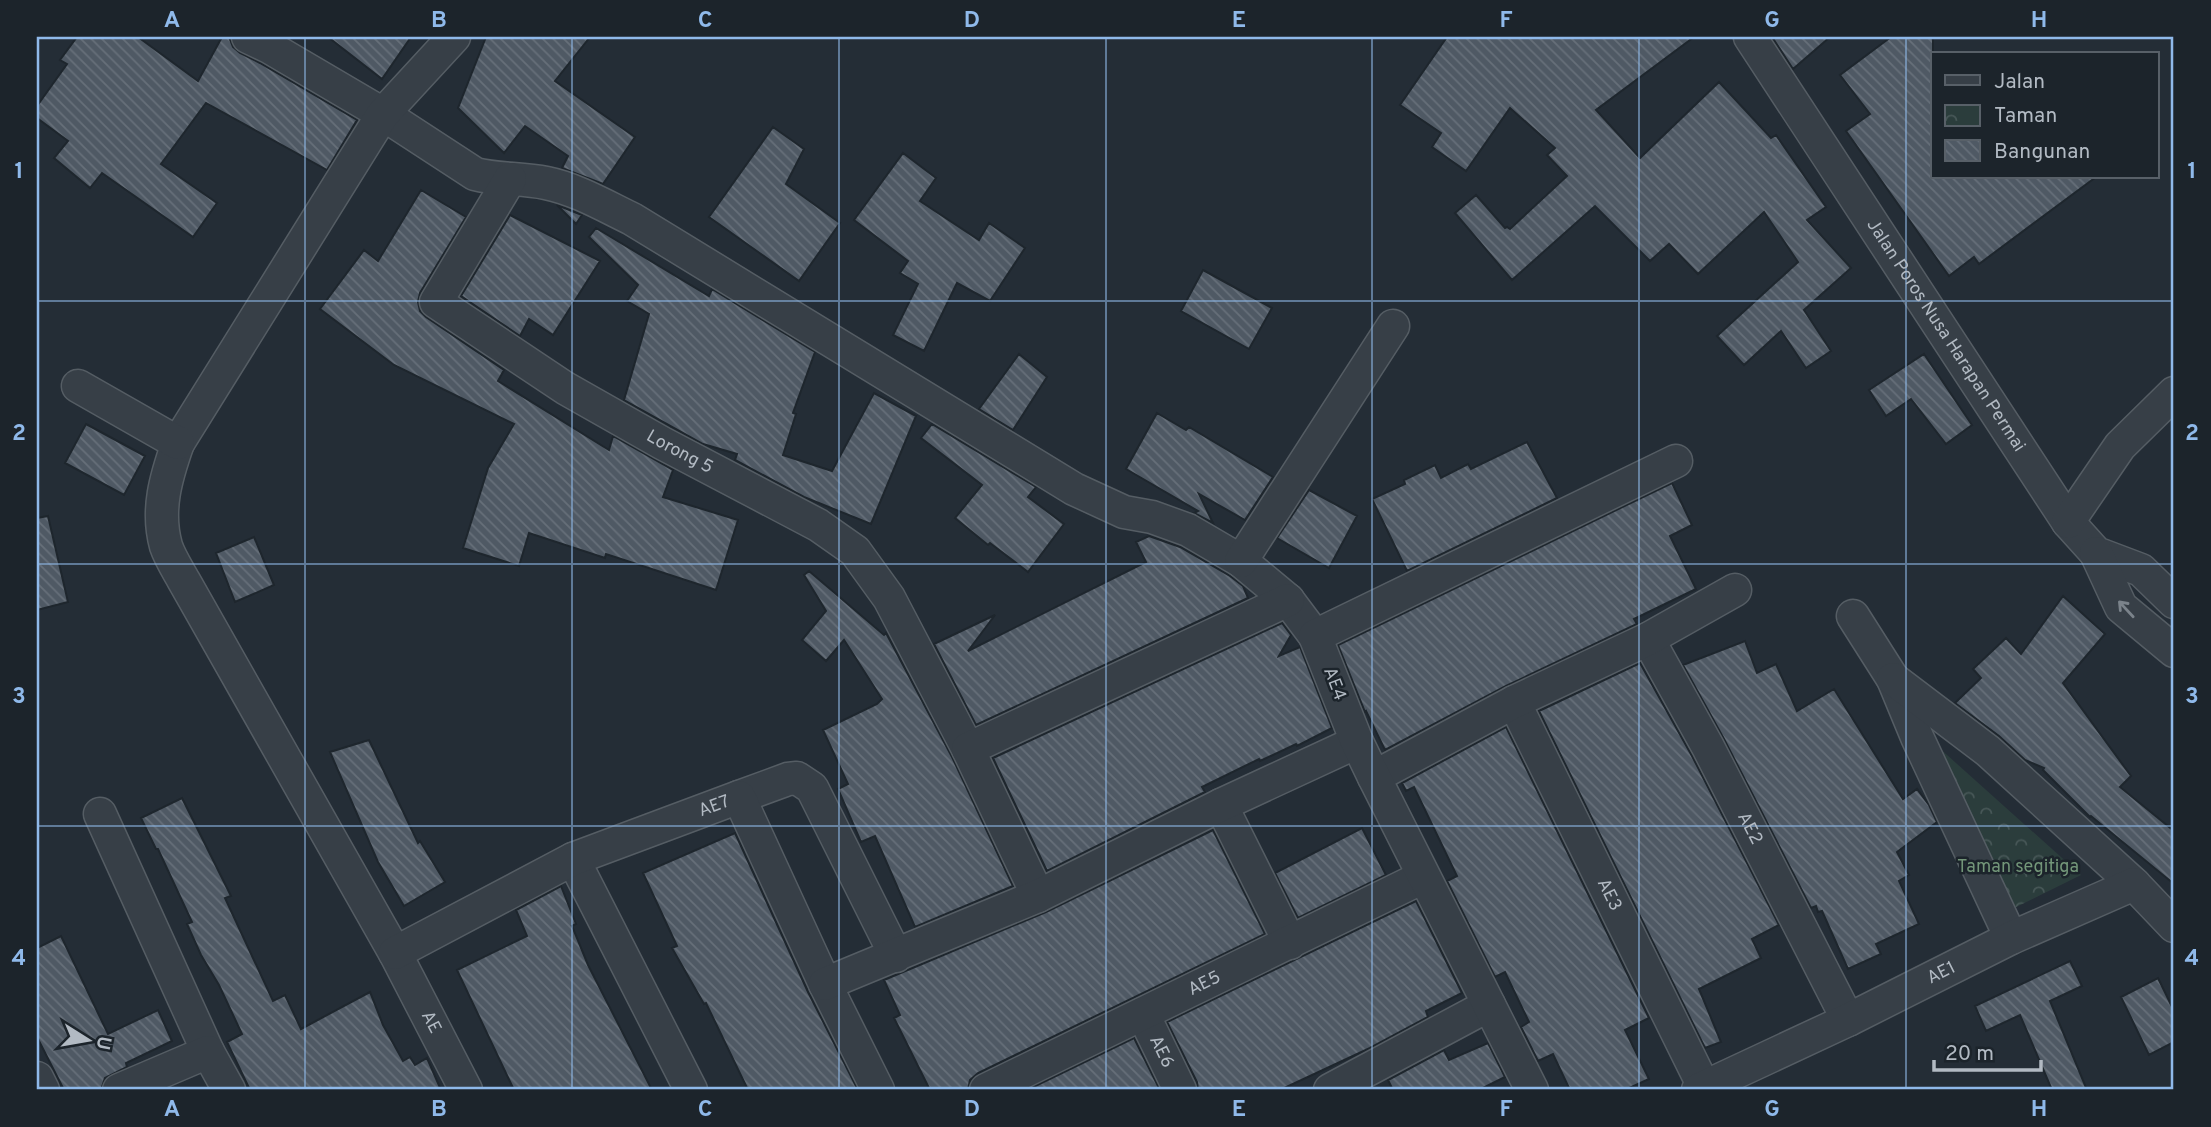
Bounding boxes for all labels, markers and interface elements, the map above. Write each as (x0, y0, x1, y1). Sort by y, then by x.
text: A (164, 7, 180, 36)
text: B (431, 7, 447, 36)
text: C (698, 7, 712, 36)
text: D (964, 7, 980, 36)
text: E (1232, 7, 1246, 36)
text: F (1499, 7, 1513, 36)
text: G (1764, 7, 1780, 36)
text: H (2031, 7, 2047, 36)
legend (1931, 52, 2158, 178)
text: Jalan (1994, 69, 2045, 96)
text: Taman (1994, 103, 2057, 130)
text: Bangunan (1994, 139, 2090, 166)
text: 1 (14, 158, 24, 187)
text: 1 (2187, 158, 2197, 187)
street label: Jalan Poros Nusa Harapan Permai (1861, 215, 2030, 456)
text: 2 (12, 420, 26, 449)
text: 2 (2185, 420, 2199, 449)
street label: Lorong 5 (642, 425, 717, 479)
one-way arrow (2118, 601, 2135, 618)
street label: AE4 (1317, 664, 1351, 704)
text: 3 (12, 683, 26, 712)
text: 3 (2185, 683, 2199, 712)
street label: AE7 (695, 790, 733, 823)
street label: AE2 (1732, 808, 1768, 849)
park label: Taman segitiga (1957, 856, 2079, 879)
street label: AE3 (1591, 875, 1627, 915)
text: 4 (12, 945, 26, 974)
text: 4 (2185, 945, 2199, 974)
street label: AE1 (1923, 956, 1960, 990)
street label: AE5 (1184, 966, 1225, 1001)
north arrow (52, 1004, 122, 1074)
street label: AE (415, 1007, 446, 1038)
scale bar (1934, 1029, 2041, 1073)
street label: AE6 (1144, 1032, 1179, 1072)
text: U (90, 1034, 116, 1052)
text: 20 m (1945, 1041, 1994, 1068)
text: A (164, 1096, 180, 1125)
text: B (431, 1096, 447, 1125)
text: C (698, 1096, 712, 1125)
text: D (964, 1096, 980, 1125)
text: E (1232, 1096, 1246, 1125)
text: F (1499, 1096, 1513, 1125)
text: G (1764, 1096, 1780, 1125)
text: H (2031, 1096, 2047, 1125)

